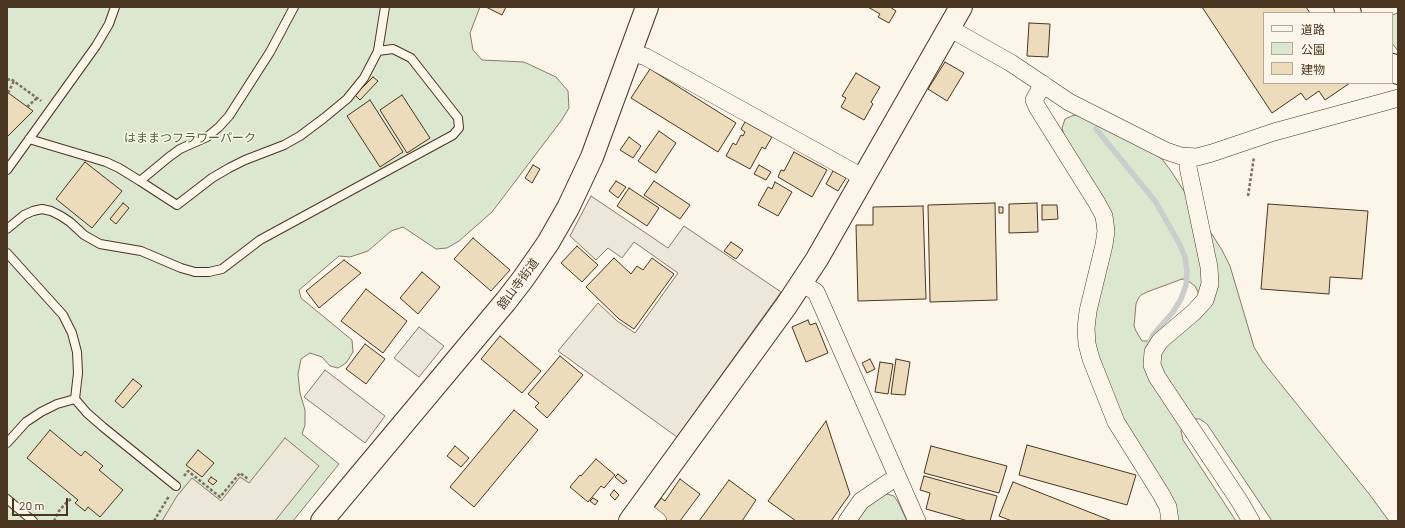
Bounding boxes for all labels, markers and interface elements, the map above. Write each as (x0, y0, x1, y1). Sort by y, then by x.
legend (1263, 12, 1393, 84)
text: 道路 (1301, 22, 1325, 36)
text: 公園 (1301, 42, 1325, 56)
text: 建物 (1301, 62, 1325, 76)
park label: はままつフラワーパーク (124, 131, 256, 145)
street label: 舘山寺街道 (494, 256, 542, 312)
scale bar (14, 490, 70, 516)
text: 20 m (19, 498, 45, 512)

